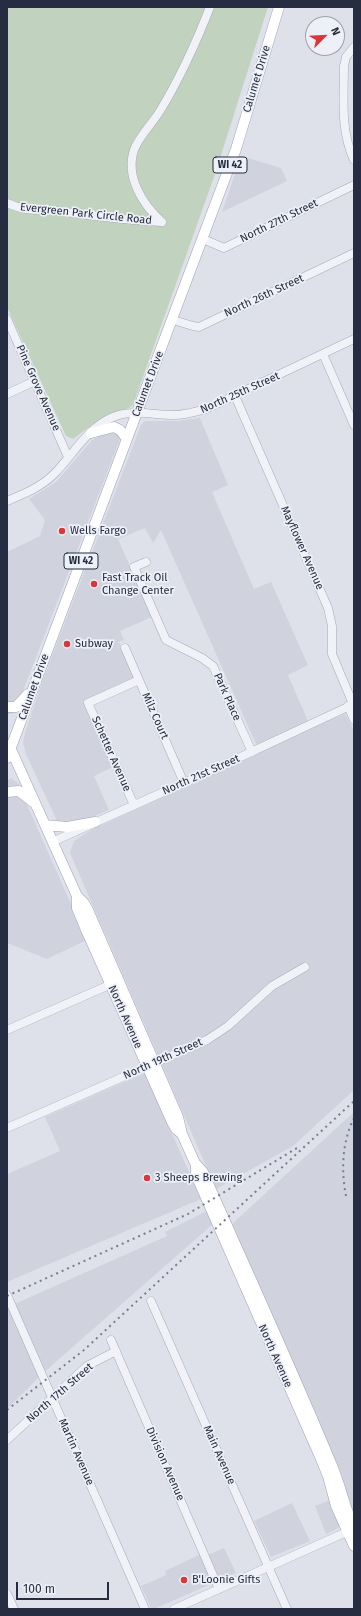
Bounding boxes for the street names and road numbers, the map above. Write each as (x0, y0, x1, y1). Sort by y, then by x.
street label: Calumet Drive (241, 44, 273, 114)
road number: WI 42 (213, 157, 247, 173)
street label: North 27th Street (238, 196, 320, 246)
street label: Evergreen Park Circle Road (19, 201, 153, 227)
street label: North 26th Street (222, 272, 306, 320)
street label: Pine Grove Avenue (13, 343, 63, 433)
street label: Calumet Drive (129, 349, 167, 419)
street label: North 25th Street (198, 370, 282, 416)
street label: Mayflower Avenue (278, 504, 326, 592)
road number: WI 42 (64, 553, 98, 569)
street label: Calumet Drive (16, 652, 52, 722)
street label: Park Place (211, 671, 243, 723)
street label: Milz Court (139, 691, 171, 741)
street label: Schetter Avenue (88, 714, 134, 794)
street label: North 21st Street (160, 752, 242, 798)
street label: North Avenue (105, 983, 145, 1051)
street label: North 19th Street (121, 1036, 205, 1082)
street label: North Avenue (255, 1322, 295, 1390)
street label: North 17th Street (24, 1360, 96, 1426)
street label: Martin Avenue (55, 1417, 97, 1487)
street label: Main Avenue (200, 1423, 238, 1487)
street label: Division Avenue (143, 1425, 187, 1503)

